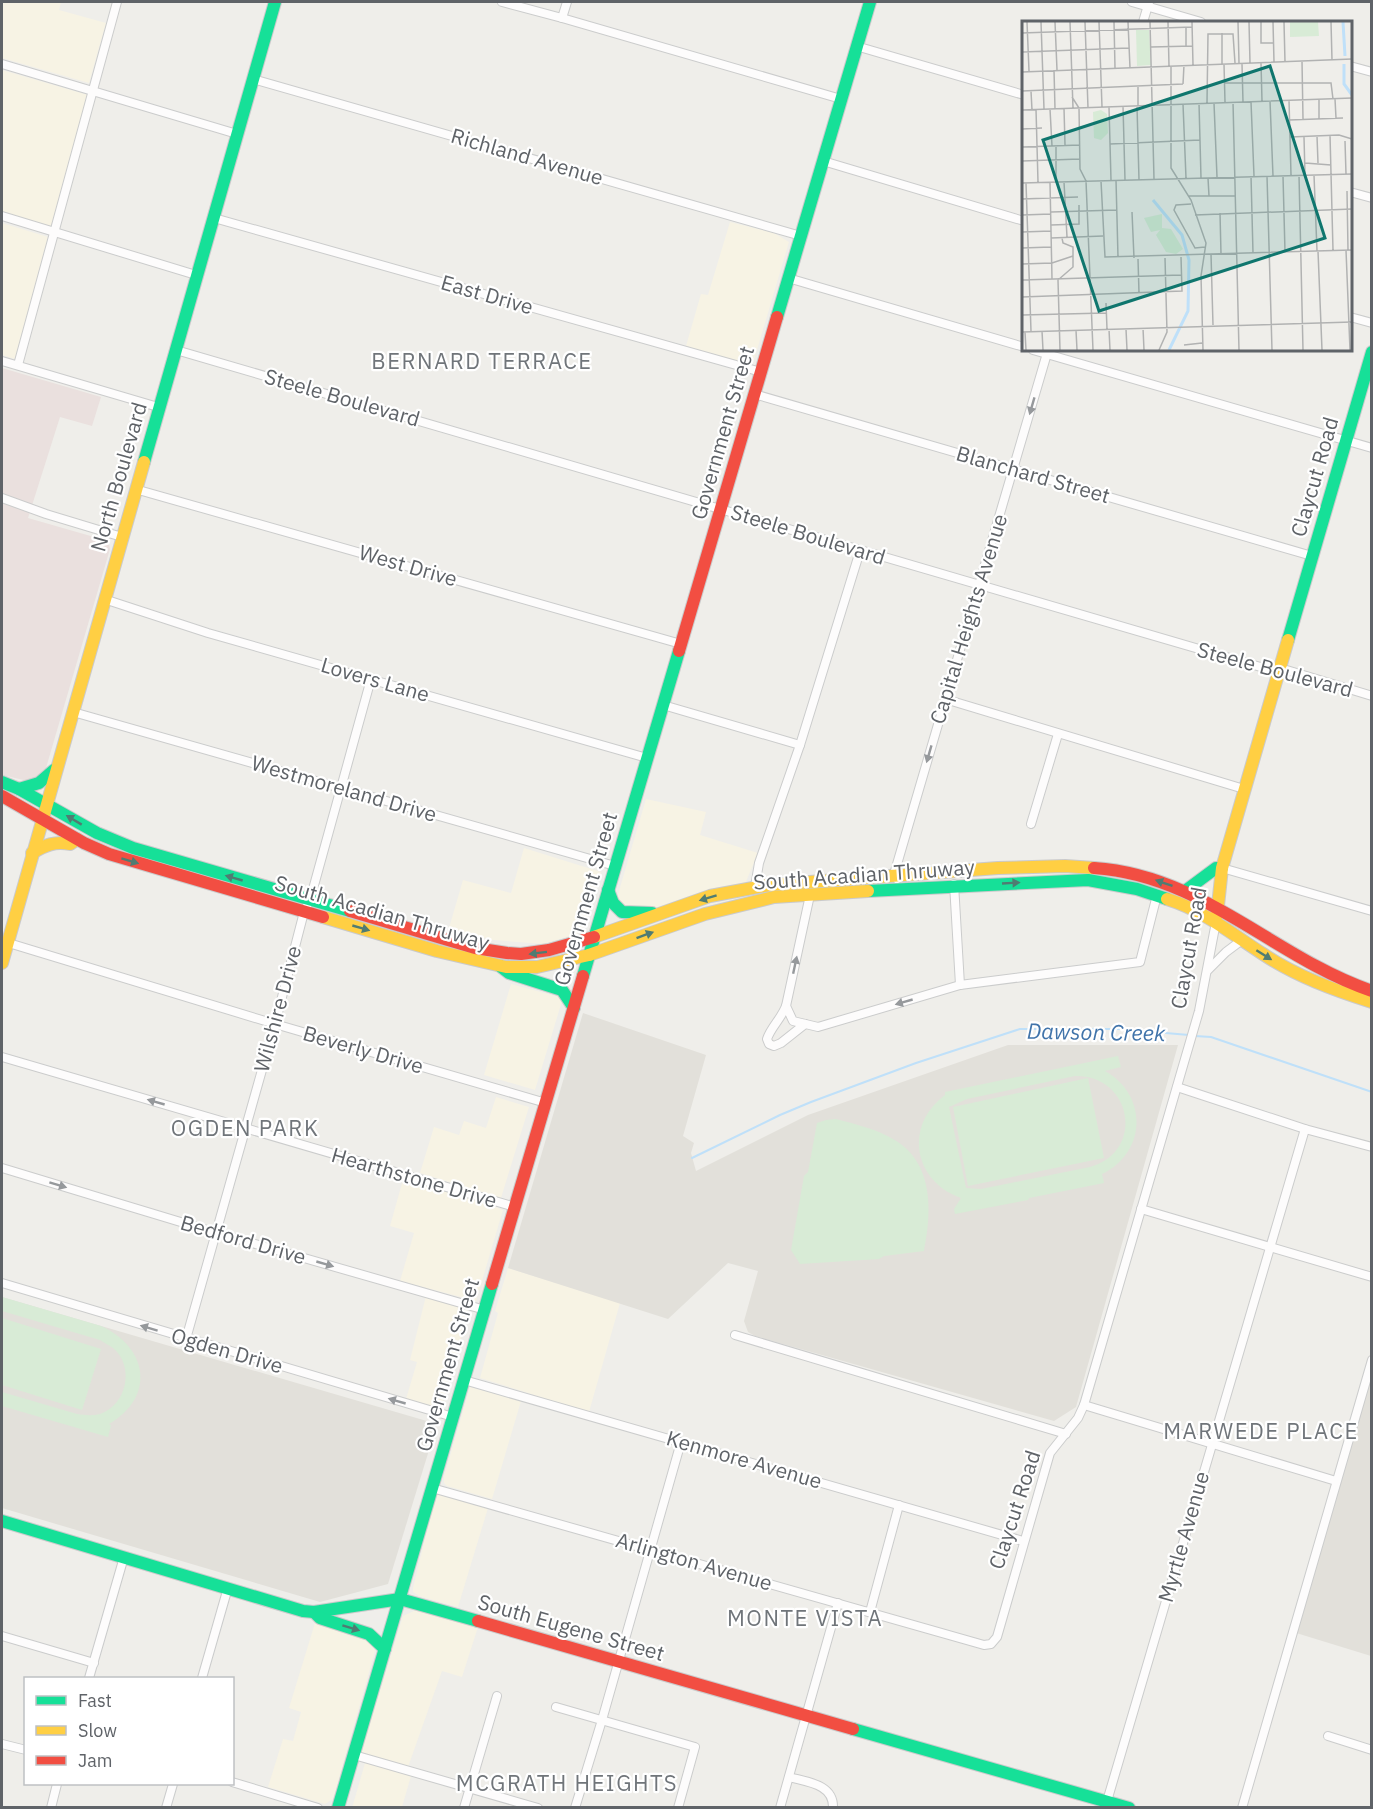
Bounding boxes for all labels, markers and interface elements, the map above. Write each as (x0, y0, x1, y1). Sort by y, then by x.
inset map (1022, 21, 1352, 351)
street label: Richland Avenue (448, 121, 607, 191)
street label: East Drive (438, 268, 537, 321)
street label: Government Street (684, 343, 760, 523)
district label: BERNARD TERRACE (371, 346, 593, 375)
street label: Steele Boulevard (261, 361, 423, 433)
one-way arrow (1027, 397, 1036, 415)
street label: North Boulevard (83, 399, 153, 555)
street label: Claycut Road (1284, 414, 1344, 540)
street label: Blanchard Street (953, 439, 1113, 509)
street label: Steele Boulevard (728, 497, 889, 571)
street label: Capital Heights Avenue (923, 510, 1013, 727)
street label: West Drive (356, 538, 461, 592)
street label: Steele Boulevard (1194, 635, 1356, 703)
street label: Lovers Lane (318, 650, 433, 708)
one-way arrow (924, 745, 933, 763)
street label: Westmoreland Drive (248, 748, 440, 828)
street label: Government Street (547, 809, 623, 989)
one-way arrow (66, 815, 82, 826)
street label: South Acadian Thruway (752, 852, 976, 896)
one-way arrow (122, 857, 140, 866)
street label: South Acadian Thruway (272, 868, 493, 956)
one-way arrow (224, 872, 243, 882)
one-way arrow (1155, 877, 1173, 887)
one-way arrow (1001, 879, 1020, 888)
street label: Claycut Road (1164, 885, 1213, 1011)
one-way arrow (699, 894, 717, 903)
one-way arrow (352, 924, 370, 933)
one-way arrow (636, 930, 654, 940)
street label: Wilshire Drive (247, 942, 307, 1075)
one-way arrow (528, 948, 547, 958)
one-way arrow (1256, 949, 1272, 960)
one-way arrow (791, 956, 800, 975)
one-way arrow (895, 998, 913, 1007)
water label: Dawson Creek (1027, 1016, 1166, 1047)
street label: Beverly Drive (300, 1018, 427, 1080)
one-way arrow (147, 1097, 165, 1106)
district label: OGDEN PARK (171, 1113, 319, 1142)
street label: Hearthstone Drive (328, 1140, 500, 1214)
one-way arrow (49, 1181, 67, 1190)
street label: Bedford Drive (177, 1208, 309, 1270)
one-way arrow (316, 1260, 334, 1269)
street label: Government Street (409, 1275, 485, 1455)
street label: Ogden Drive (168, 1321, 286, 1379)
one-way arrow (140, 1323, 158, 1332)
one-way arrow (388, 1396, 406, 1405)
district label: MARWEDE PLACE (1163, 1416, 1359, 1445)
street label: Kenmore Avenue (663, 1423, 825, 1495)
street label: Claycut Road (982, 1447, 1046, 1573)
street label: Myrtle Avenue (1151, 1468, 1215, 1605)
street label: Arlington Avenue (613, 1525, 776, 1597)
street label: South Eugene Street (475, 1587, 668, 1667)
district label: MONTE VISTA (727, 1603, 883, 1632)
one-way arrow (342, 1624, 360, 1633)
legend (24, 1677, 234, 1785)
text: Fast (78, 1689, 112, 1712)
text: Slow (78, 1719, 117, 1742)
text: Jam (78, 1749, 113, 1772)
district label: MCGRATH HEIGHTS (456, 1768, 678, 1797)

